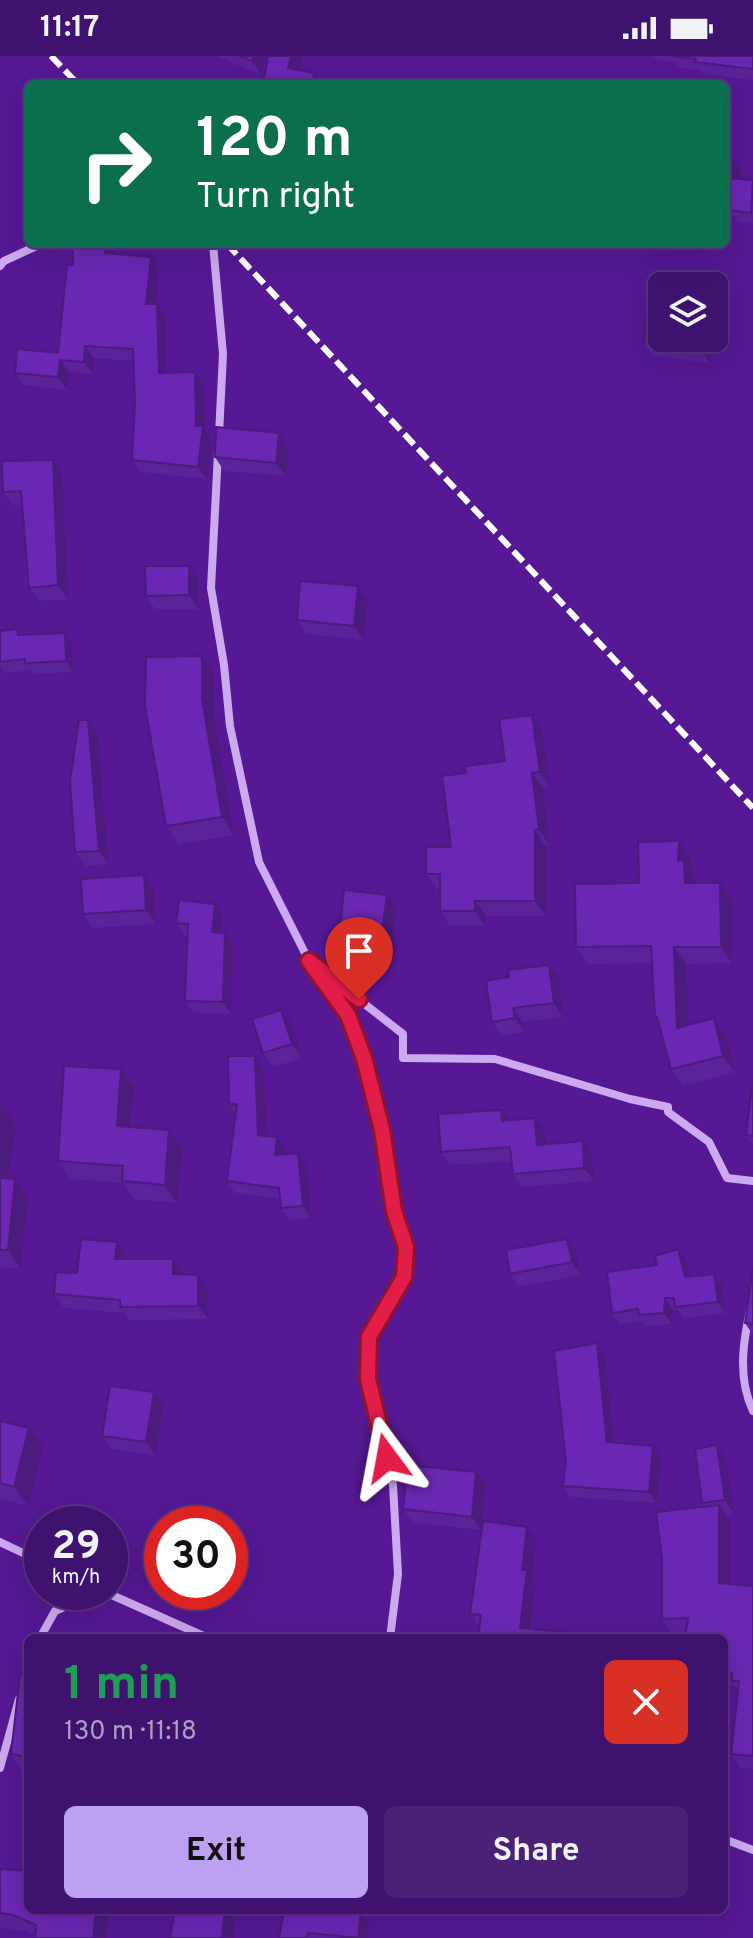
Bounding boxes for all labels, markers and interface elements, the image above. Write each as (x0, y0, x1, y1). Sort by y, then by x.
text: 11:17 (40, 10, 99, 47)
text: 120 m (196, 106, 353, 176)
icon: right (64, 112, 168, 216)
text: Turn right (196, 175, 355, 221)
map controls (648, 272, 728, 352)
button: layers (648, 272, 728, 352)
pin (325, 917, 393, 999)
icon: arrive (337, 929, 381, 973)
position arrow (345, 1416, 429, 1500)
speed limit sign: 30 (144, 1506, 248, 1610)
text: 29 (51, 1523, 101, 1573)
text: km/h (52, 1565, 100, 1591)
text: 1 min (64, 1656, 179, 1716)
button: close (604, 1660, 688, 1744)
text: 130 m · 11:18 (64, 1716, 197, 1749)
button: Exit (64, 1806, 368, 1898)
button: Share (384, 1806, 688, 1898)

